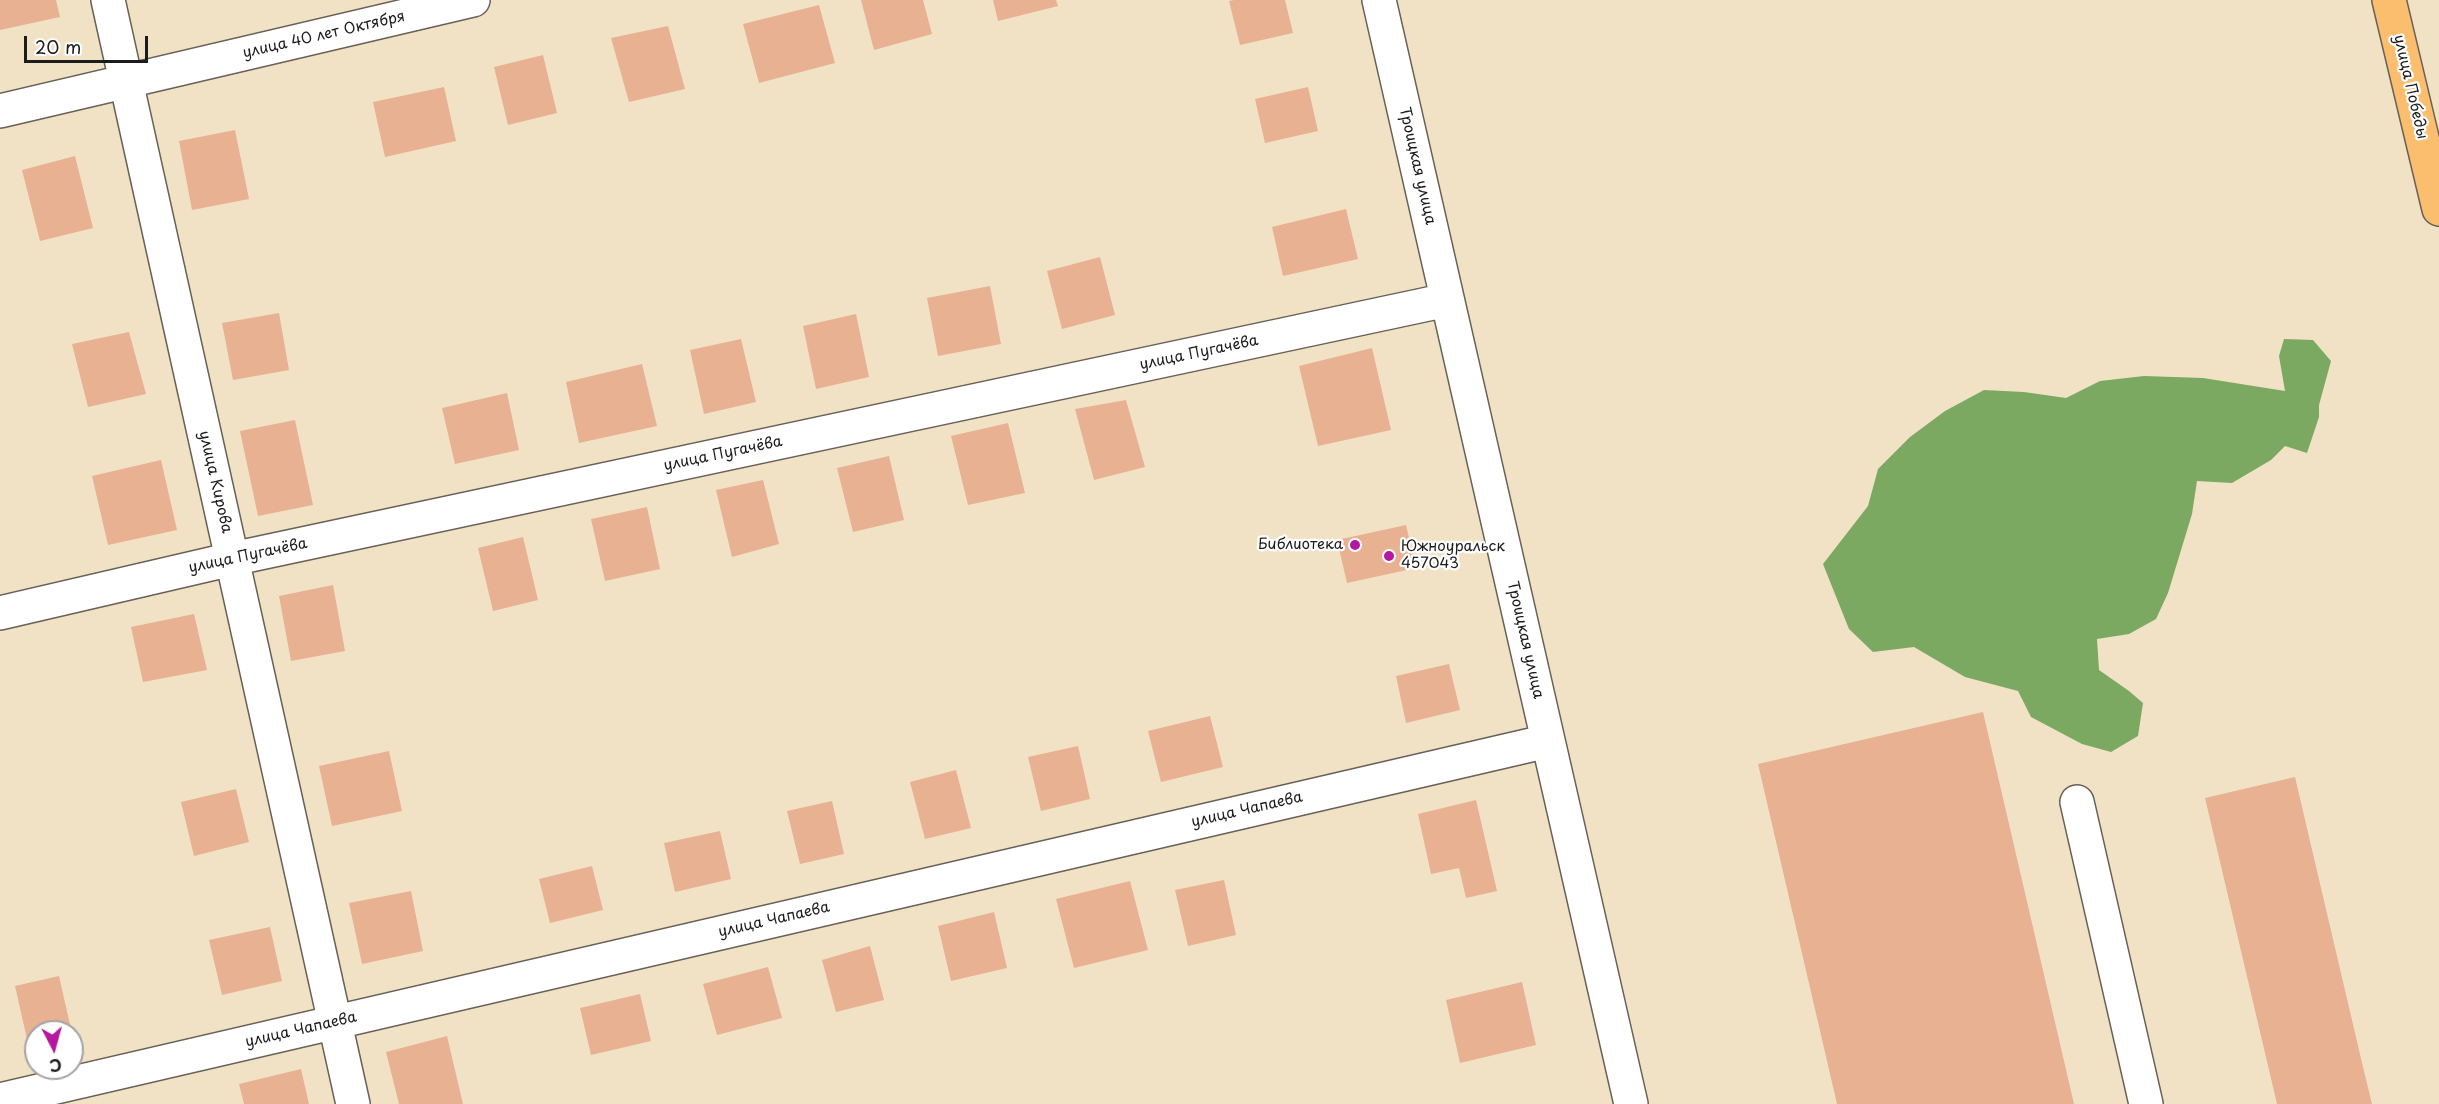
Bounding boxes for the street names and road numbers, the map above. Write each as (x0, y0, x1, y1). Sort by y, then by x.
street label: улица 40 лет Октября (241, 8, 407, 62)
street label: улица Победы (2389, 33, 2431, 141)
street label: Троицкая улица (1395, 106, 1439, 226)
street label: улица Пугачёва (1138, 332, 1260, 374)
street label: улица Кирова (194, 429, 236, 535)
street label: улица Пугачёва (662, 433, 784, 475)
street label: улица Пугачёва (187, 535, 309, 577)
street label: Троицкая улица (1503, 580, 1547, 700)
street label: улица Чапаева (1190, 788, 1304, 832)
street label: улица Чапаева (717, 898, 831, 942)
street label: улица Чапаева (244, 1008, 358, 1052)

